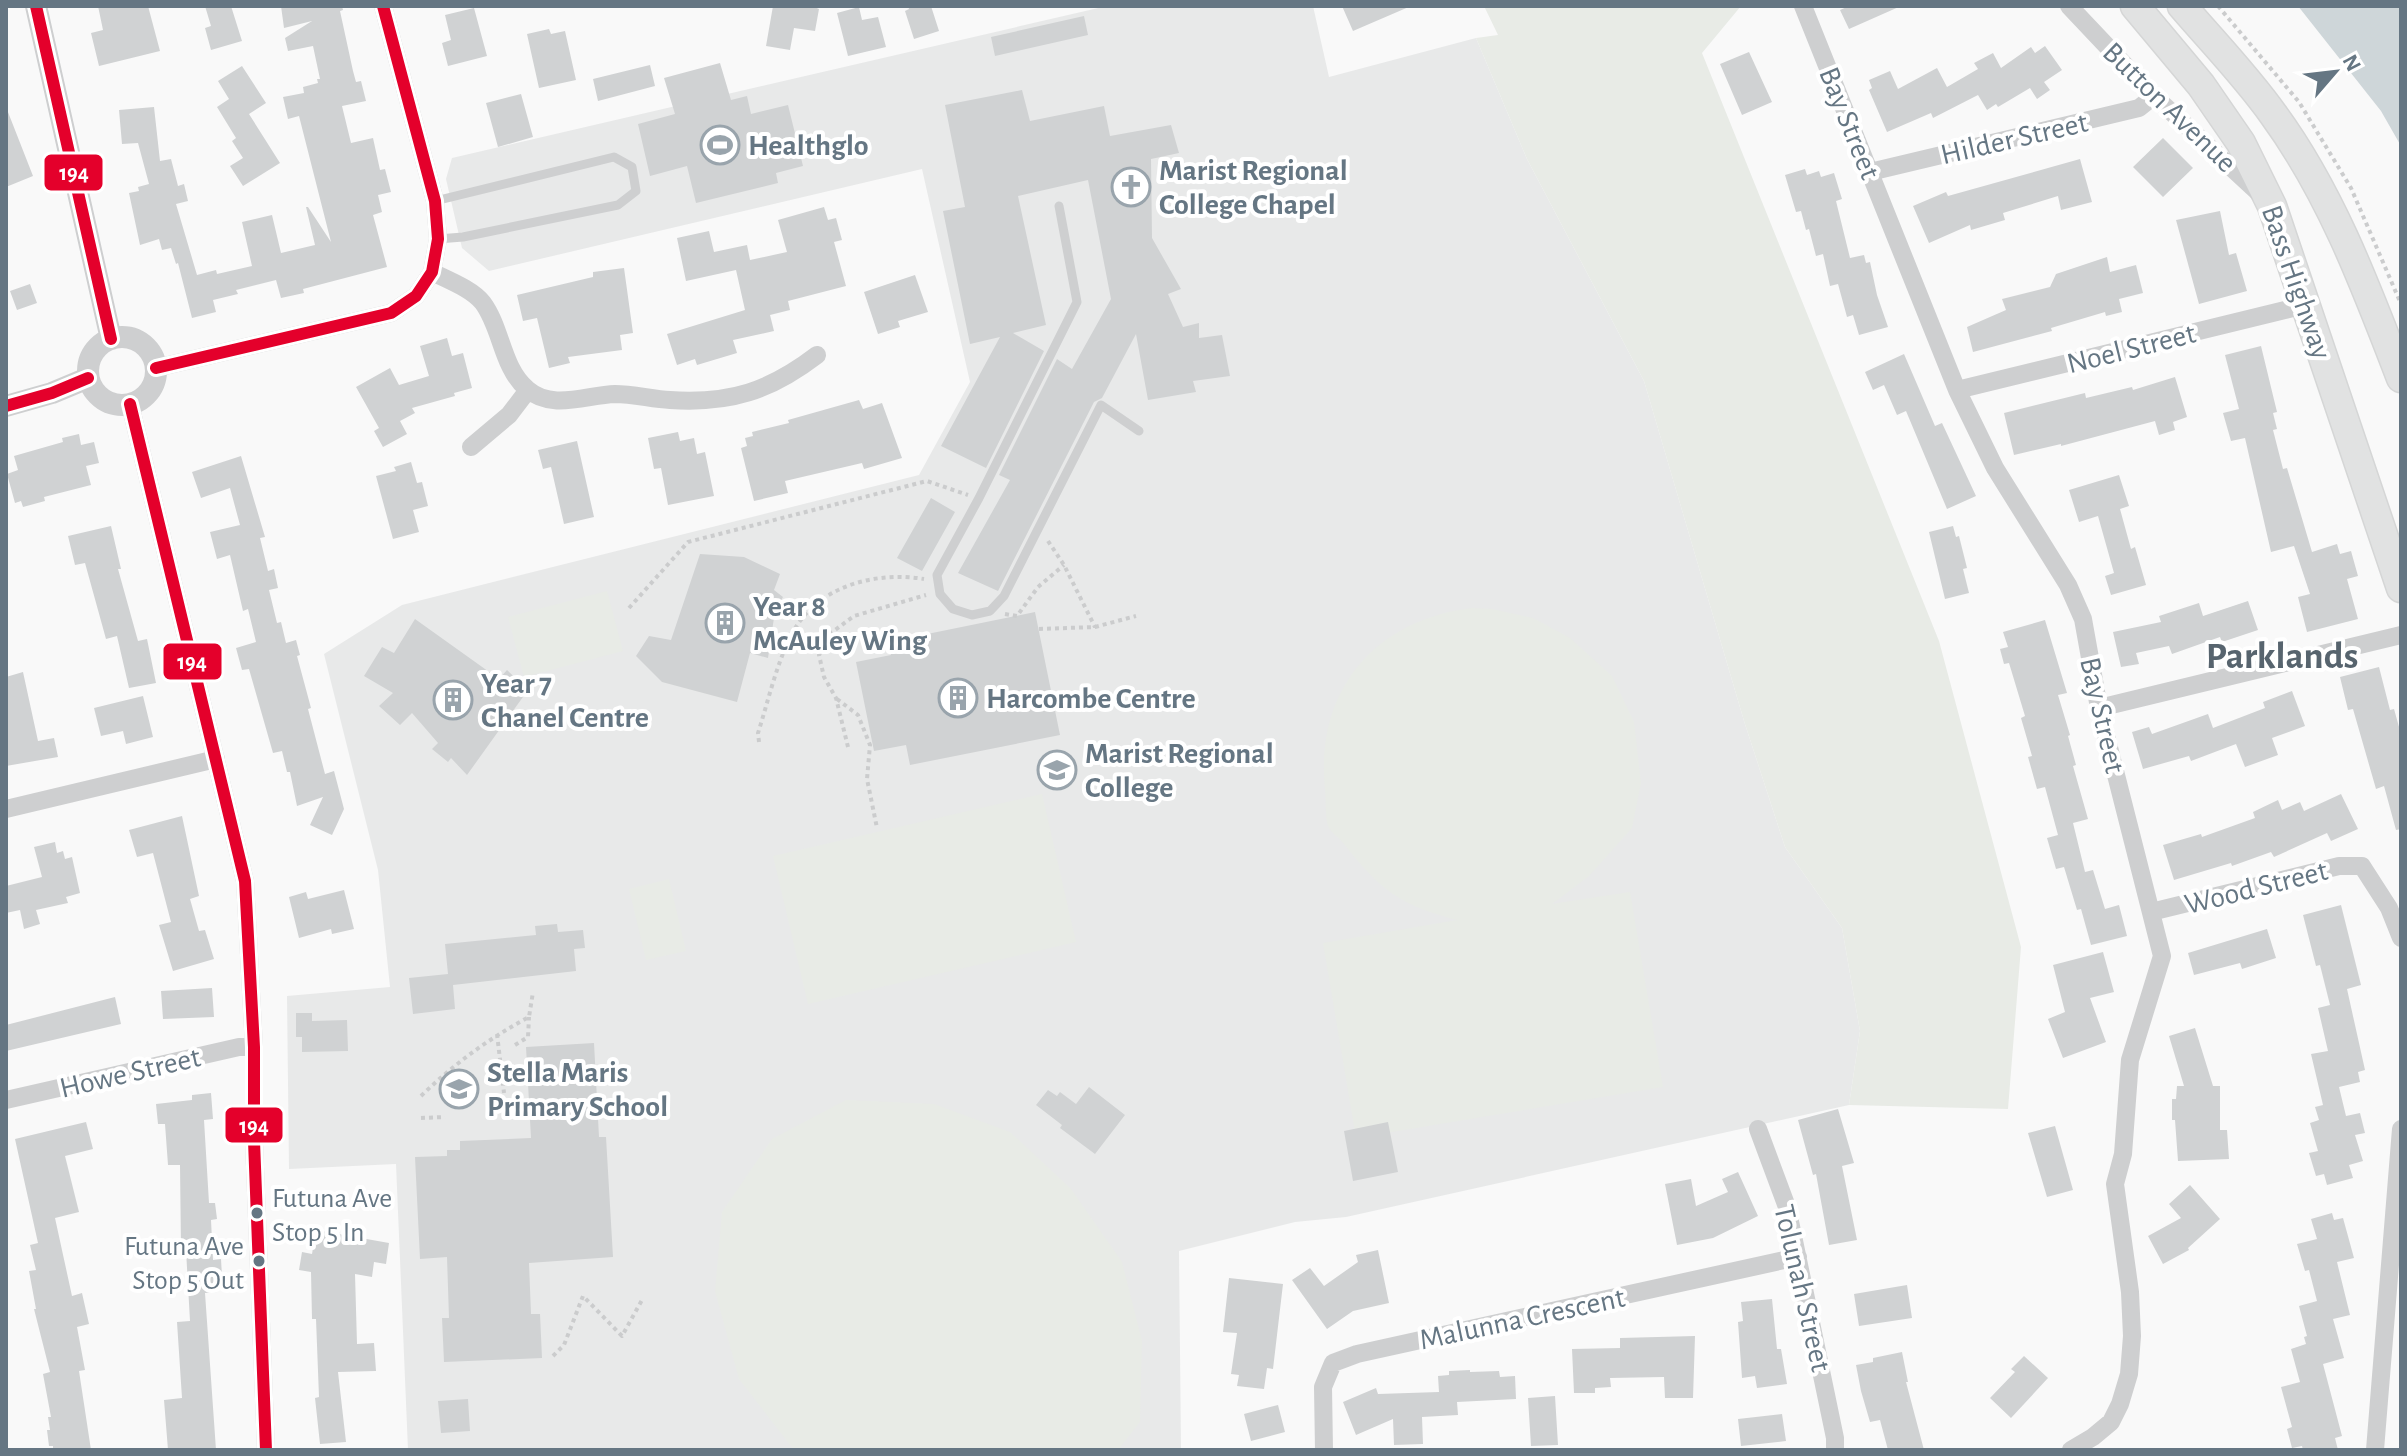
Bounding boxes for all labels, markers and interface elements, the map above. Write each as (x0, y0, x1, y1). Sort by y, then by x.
north arrow (2295, 32, 2375, 112)
street label: Button Avenue (2097, 37, 2242, 178)
text: N (2338, 51, 2365, 75)
street label: Bay Street (1813, 63, 1885, 184)
street label: Hilder Street (1938, 107, 2091, 170)
sports icon: Healthglo (699, 124, 741, 166)
place label: Healthglo (748, 131, 869, 161)
line badge: 194 (43, 153, 104, 192)
place label: Marist Regional College Chapel (1159, 156, 1348, 220)
text: 194 (59, 162, 89, 184)
church icon: Marist Regional College Chapel (1110, 166, 1152, 208)
street label: Bass Highway (2256, 202, 2336, 363)
street label: Noel Street (2064, 318, 2199, 379)
place label: Year 8 McAuley Wing (753, 592, 928, 656)
building icon: Year 8 McAuley Wing (704, 602, 746, 644)
district label: Parklands (2206, 638, 2358, 676)
line badge: 194 (162, 642, 223, 681)
text: 194 (177, 651, 207, 673)
street label: Bay Street (2074, 654, 2130, 776)
place label: Year 7 Chanel Centre (481, 669, 649, 733)
building icon: Harcombe Centre (937, 677, 979, 719)
building icon: Year 7 Chanel Centre (432, 679, 474, 721)
place label: Harcombe Centre (986, 684, 1196, 714)
place label: Marist Regional College (1085, 739, 1274, 803)
school or university icon: Marist Regional College (1036, 749, 1078, 791)
street label: Wood Street (2182, 856, 2331, 920)
street label: Howe Street (57, 1042, 204, 1104)
place label: Stella Maris Primary School (487, 1058, 668, 1122)
school or university icon: Stella Maris Primary School (438, 1068, 480, 1110)
line badge: 194 (224, 1106, 284, 1144)
text: 194 (239, 1115, 269, 1137)
place label: Futuna Ave Stop 5 In (272, 1185, 392, 1247)
street label: Tolunah Street (1768, 1202, 1836, 1375)
marker: Futuna Ave Stop 5 In (249, 1205, 265, 1221)
place label: Futuna Ave Stop 5 Out (124, 1233, 244, 1295)
marker: Futuna Ave Stop 5 Out (251, 1253, 267, 1269)
street label: Malunna Crescent (1417, 1282, 1628, 1355)

